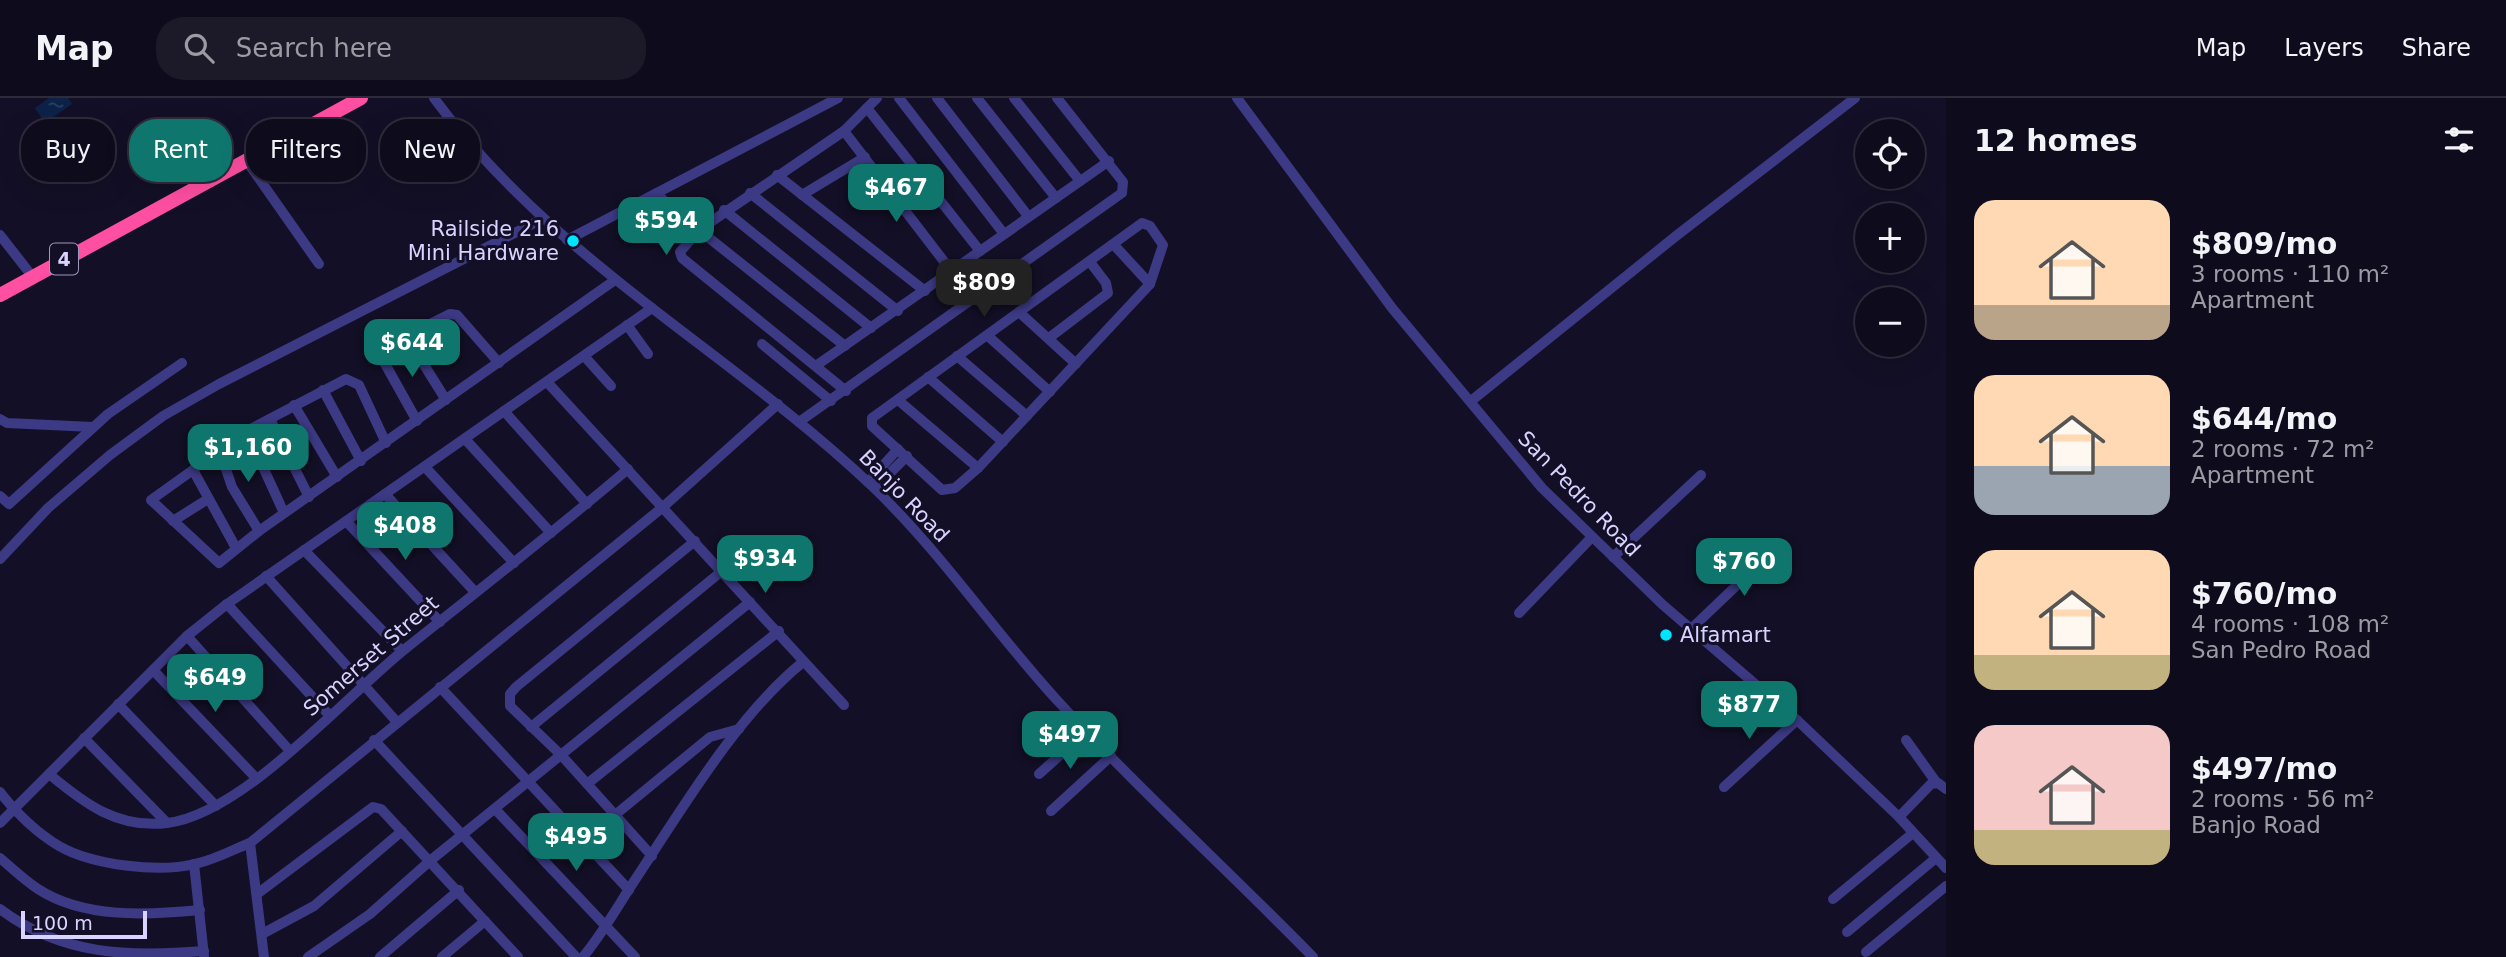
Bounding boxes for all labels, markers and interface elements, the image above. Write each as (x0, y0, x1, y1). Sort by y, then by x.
search box (156, 17, 646, 80)
text: Map (35, 29, 114, 68)
icon: search (180, 29, 218, 67)
text: Search here (236, 33, 392, 63)
text: Map (2196, 34, 2246, 62)
text: Layers (2284, 34, 2364, 62)
text: Share (2402, 34, 2471, 62)
chip: Buy (21, 119, 115, 182)
chip: Rent (129, 119, 232, 182)
chip: Filters (246, 119, 366, 182)
chip: New (380, 119, 480, 182)
map controls (1855, 119, 1925, 357)
button: locate (1855, 119, 1925, 189)
icon: filters (2440, 121, 2478, 159)
text: 12 homes (1974, 123, 2138, 158)
pin: $467 (855, 164, 937, 224)
text: $467 (864, 174, 928, 200)
pin: $594 (625, 198, 707, 257)
button: + (1855, 203, 1925, 273)
text: $594 (634, 207, 698, 233)
place label: Railside 216 Mini Hardware (408, 217, 559, 265)
text: $809/mo (2191, 226, 2337, 261)
icon: home (2030, 228, 2114, 312)
marker: Railside 216 Mini Hardware (565, 233, 581, 249)
road number: 4 (50, 244, 78, 274)
pin: $809 (943, 260, 1025, 319)
text: 3 rooms · 110 m² (2191, 261, 2389, 287)
text: $809 (952, 269, 1016, 295)
button: − (1855, 287, 1925, 357)
text: Apartment (2191, 287, 2314, 313)
pin: $644 (371, 320, 453, 379)
text: $644 (380, 329, 444, 355)
text: $644/mo (2191, 401, 2337, 436)
icon: home (2030, 403, 2114, 487)
pin: $1,160 (191, 424, 305, 484)
street label: San Pedro Road (1513, 426, 1645, 562)
text: $1,160 (204, 434, 292, 460)
text: 2 rooms · 72 m² (2191, 436, 2375, 462)
street label: Banjo Road (854, 445, 954, 547)
text: Apartment (2191, 462, 2314, 488)
pin: $408 (364, 503, 446, 562)
text: $408 (373, 512, 437, 538)
pin: $934 (724, 536, 806, 595)
pin: $760 (1703, 538, 1785, 598)
text: $934 (733, 545, 797, 571)
text: $760 (1712, 548, 1776, 574)
text: $760/mo (2191, 576, 2337, 611)
icon: home (2030, 578, 2114, 662)
street label: Somerset Street (299, 591, 443, 721)
text: 4 rooms · 108 m² (2191, 611, 2389, 637)
place label: Alfamart (1680, 623, 1771, 647)
marker: Alfamart (1658, 627, 1674, 643)
text: San Pedro Road (2191, 637, 2371, 663)
pin: $649 (174, 654, 256, 714)
text: $649 (183, 664, 247, 690)
pin: $877 (1708, 682, 1790, 741)
text: $877 (1717, 691, 1781, 717)
pin: $497 (1029, 712, 1111, 771)
text: $497 (1038, 721, 1102, 747)
text: $497/mo (2191, 751, 2337, 786)
icon: home (2030, 753, 2114, 837)
text: 2 rooms · 56 m² (2191, 786, 2375, 812)
text: Banjo Road (2191, 812, 2321, 838)
pin: $495 (535, 814, 617, 873)
text: $495 (544, 823, 608, 849)
scale bar (21, 908, 147, 940)
text: 100 m (32, 912, 93, 934)

